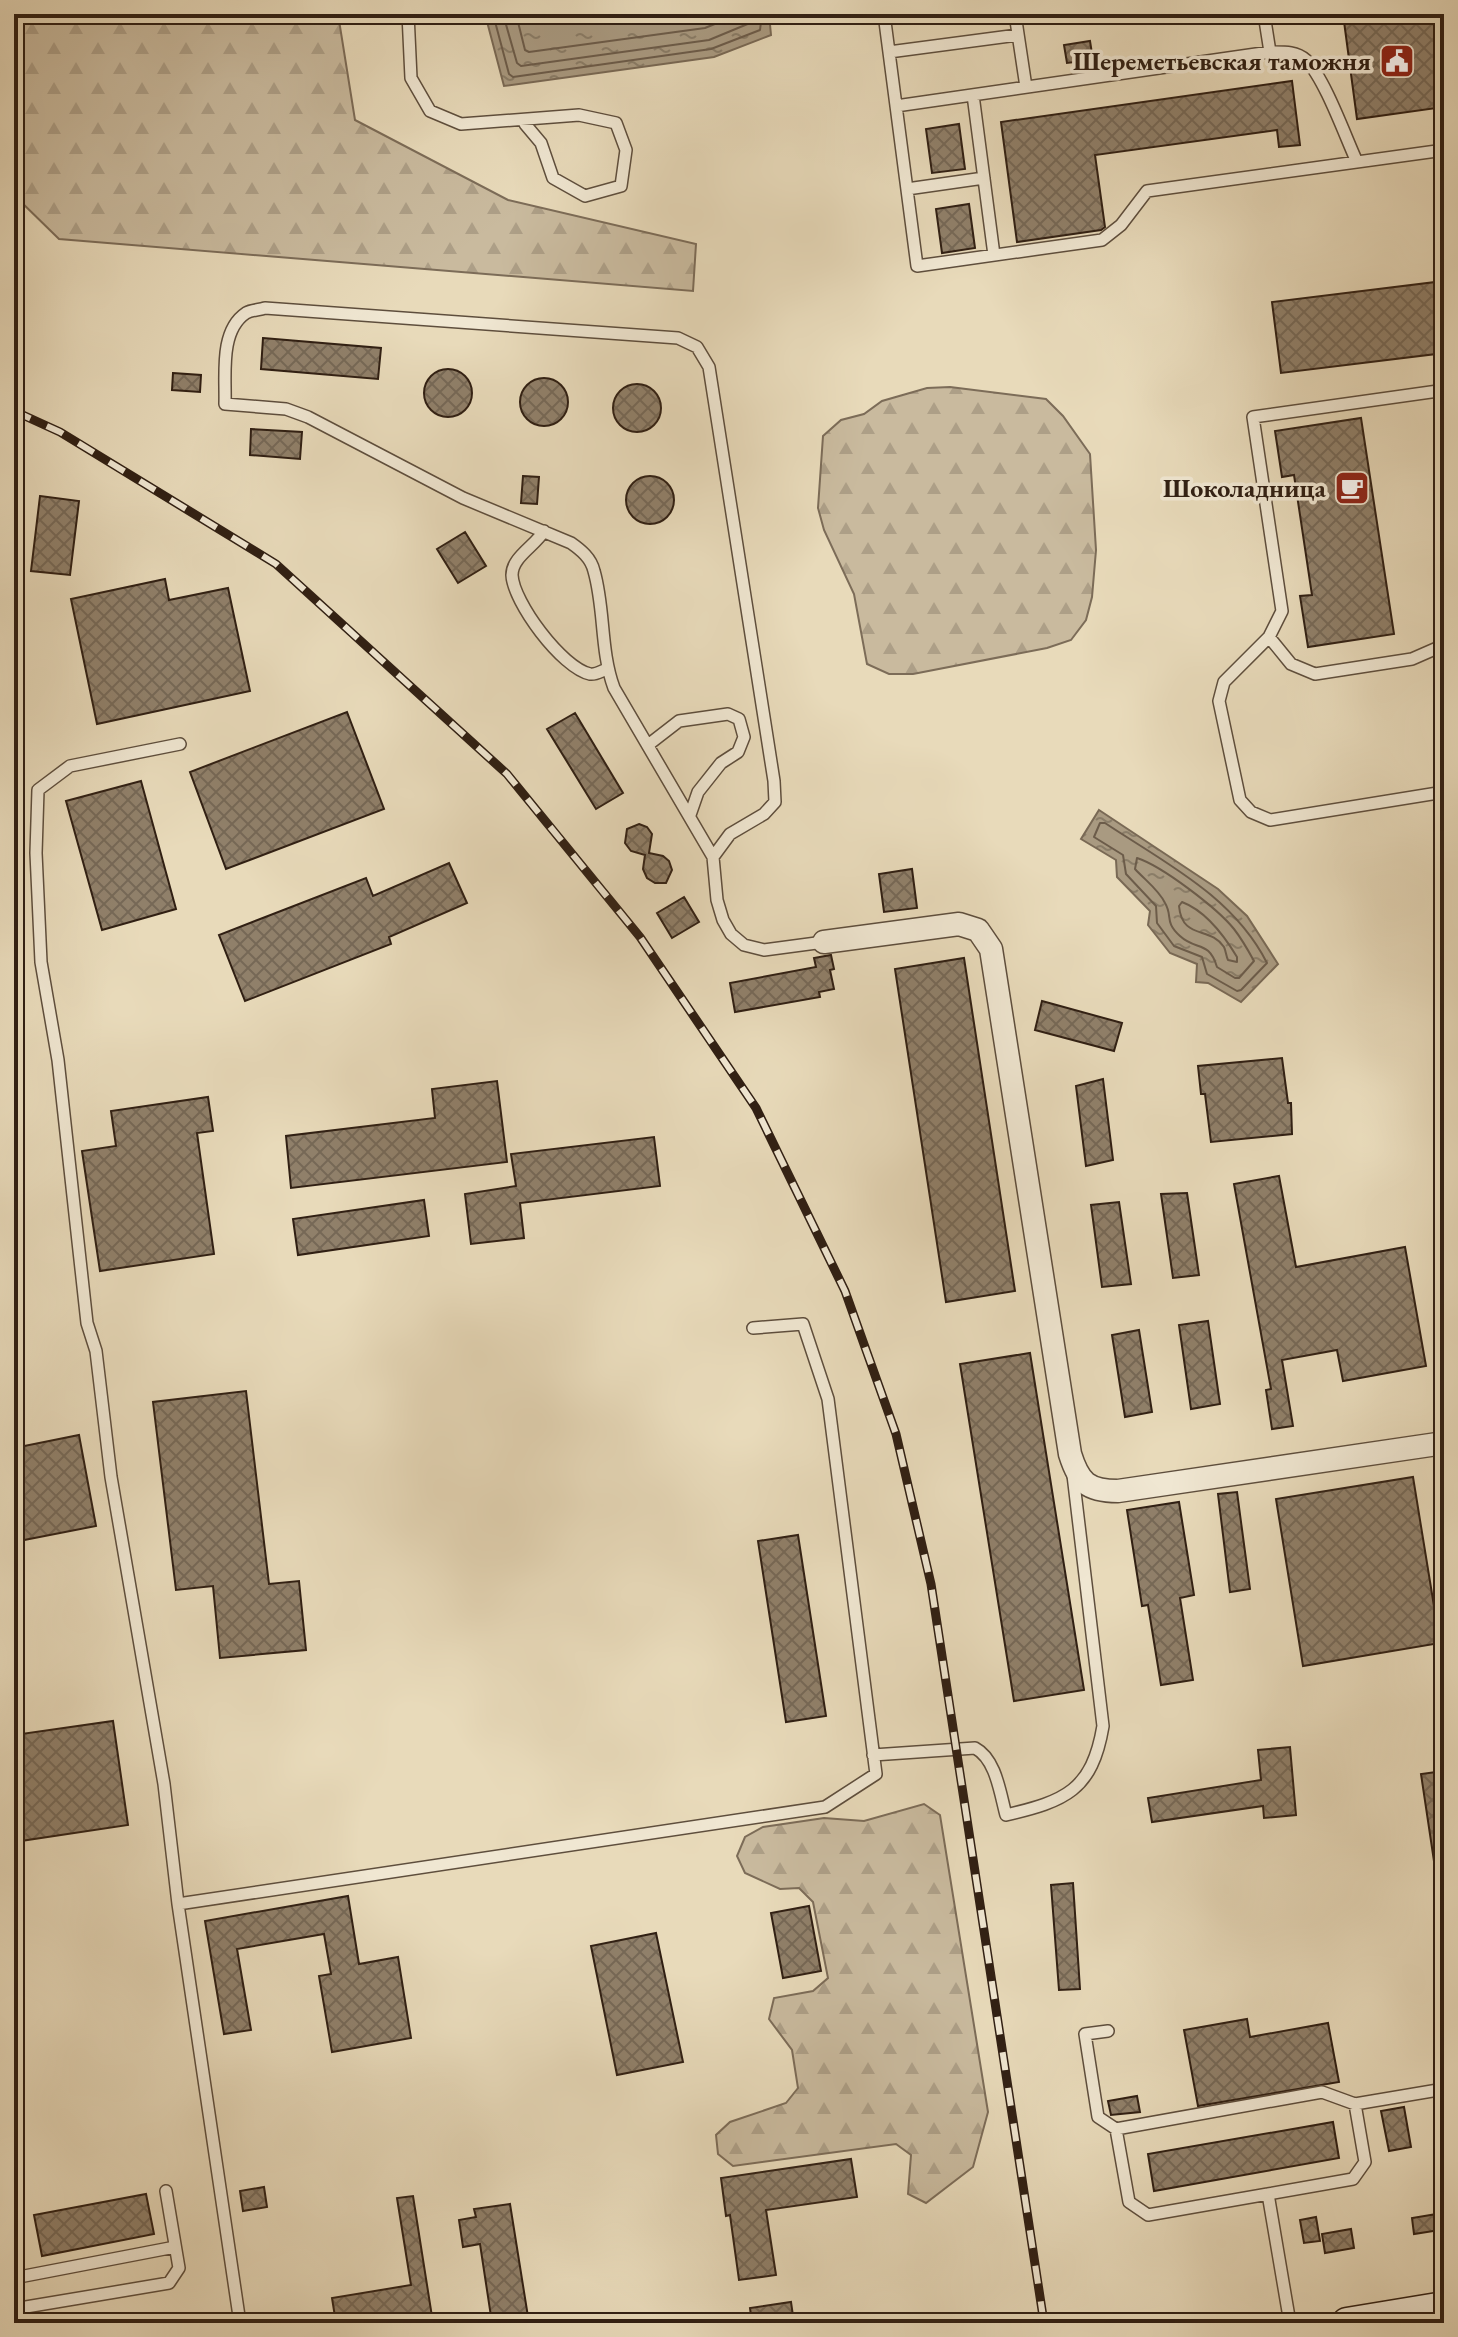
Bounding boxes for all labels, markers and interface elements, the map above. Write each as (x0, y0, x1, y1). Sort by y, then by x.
public building icon: Шереметьевская таможня (1378, 42, 1416, 80)
place label: Шереметьевская таможня (1073, 44, 1371, 78)
cafe icon: Шоколадница (1333, 469, 1371, 507)
place label: Шоколадница (1163, 471, 1327, 505)

